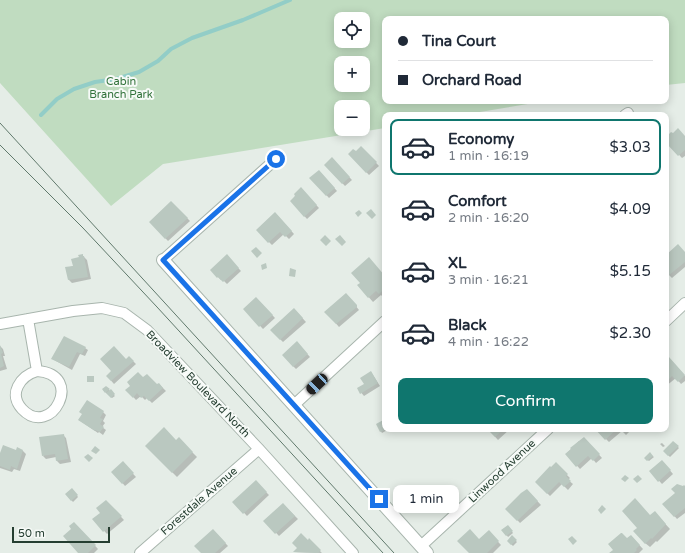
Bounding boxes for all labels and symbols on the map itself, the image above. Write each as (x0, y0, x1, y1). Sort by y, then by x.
park label: Cabin Branch Park (89, 75, 153, 101)
route start (267, 150, 285, 168)
street label: Broadview Boulevard North (143, 328, 253, 440)
car (304, 371, 330, 397)
street label: Linwood Avenue (466, 437, 538, 505)
street label: Forestdale Avenue (158, 464, 240, 538)
callout: 1 min (393, 485, 459, 513)
route end (370, 490, 388, 508)
scale bar (12, 525, 110, 544)

